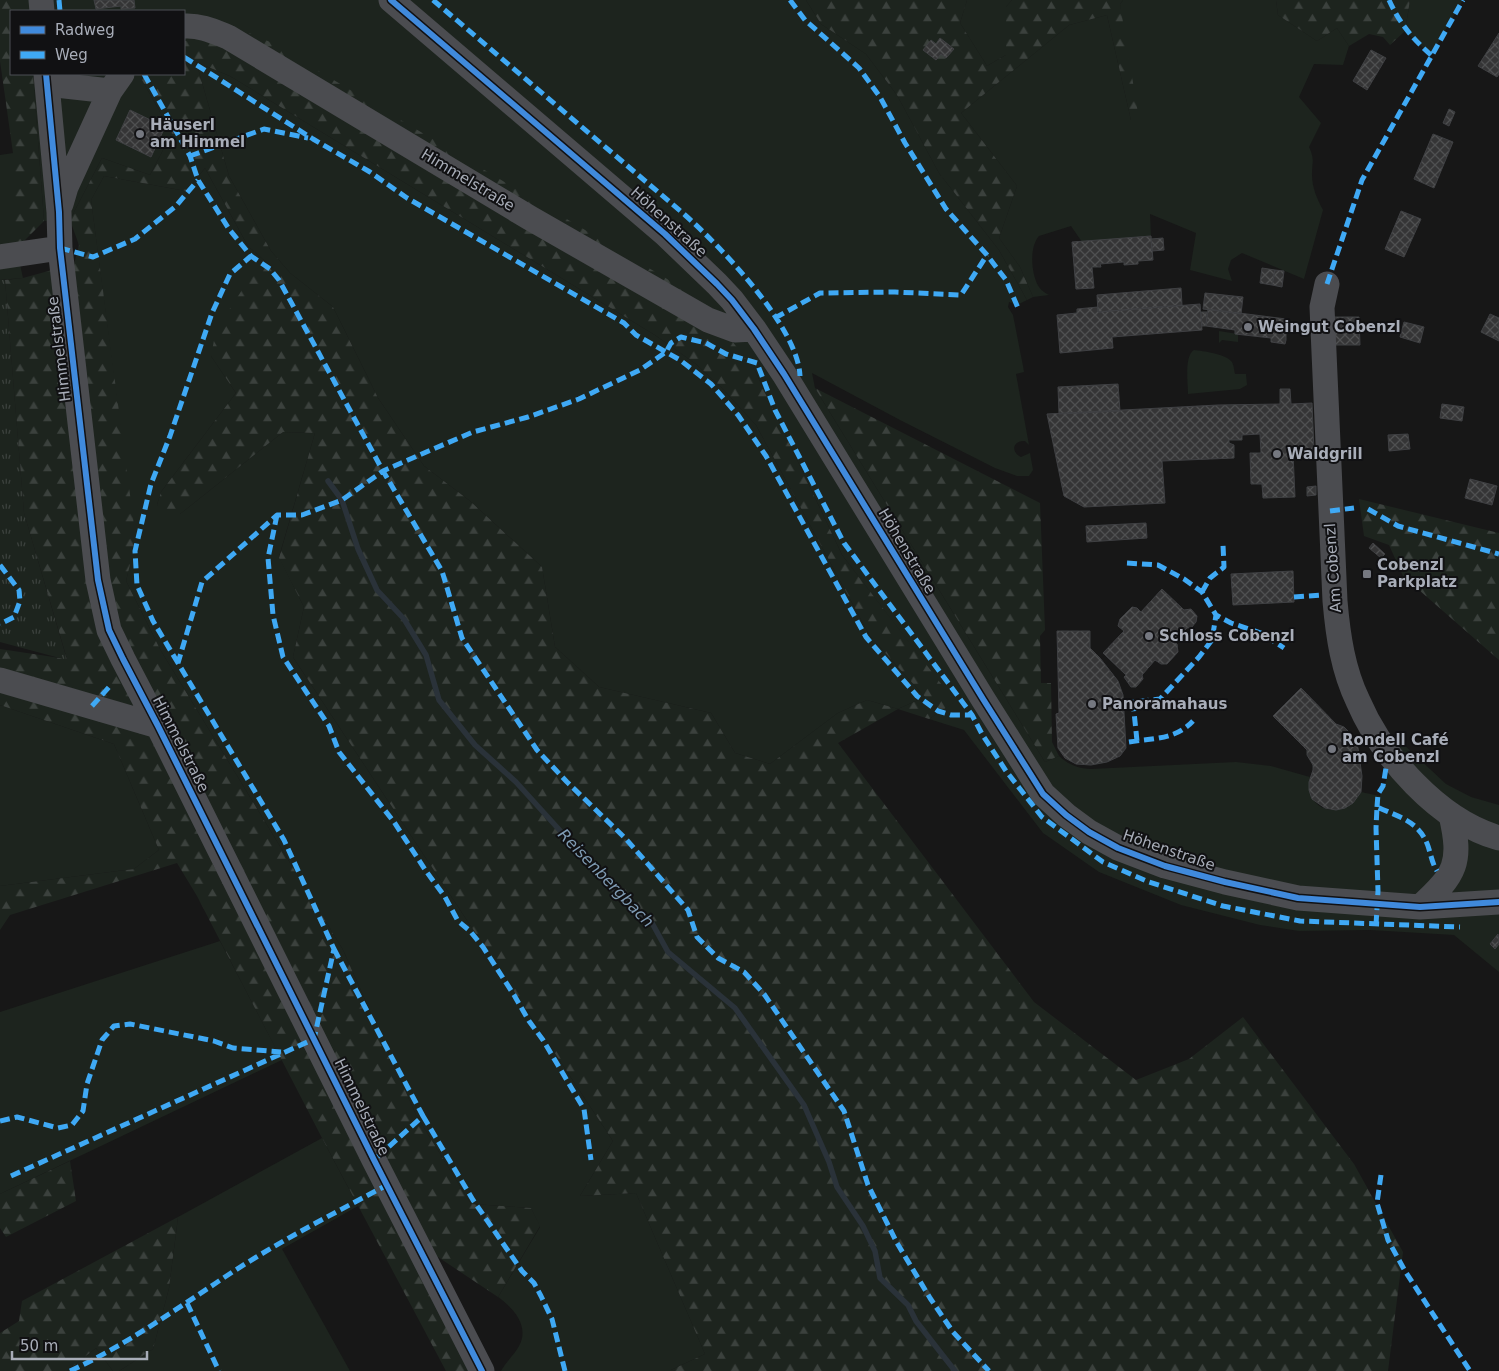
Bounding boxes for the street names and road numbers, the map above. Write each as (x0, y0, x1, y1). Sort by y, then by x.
street label: Himmelstraße (418, 145, 518, 215)
street label: Höhenstraße (627, 183, 711, 261)
street label: Himmelstraße (44, 295, 74, 403)
street label: Höhenstraße (874, 505, 940, 597)
street label: Am Cobenzl (1321, 523, 1345, 613)
street label: Himmelstraße (149, 693, 213, 795)
street label: Höhenstraße (1120, 826, 1218, 874)
street label: Himmelstraße (331, 1056, 393, 1158)

